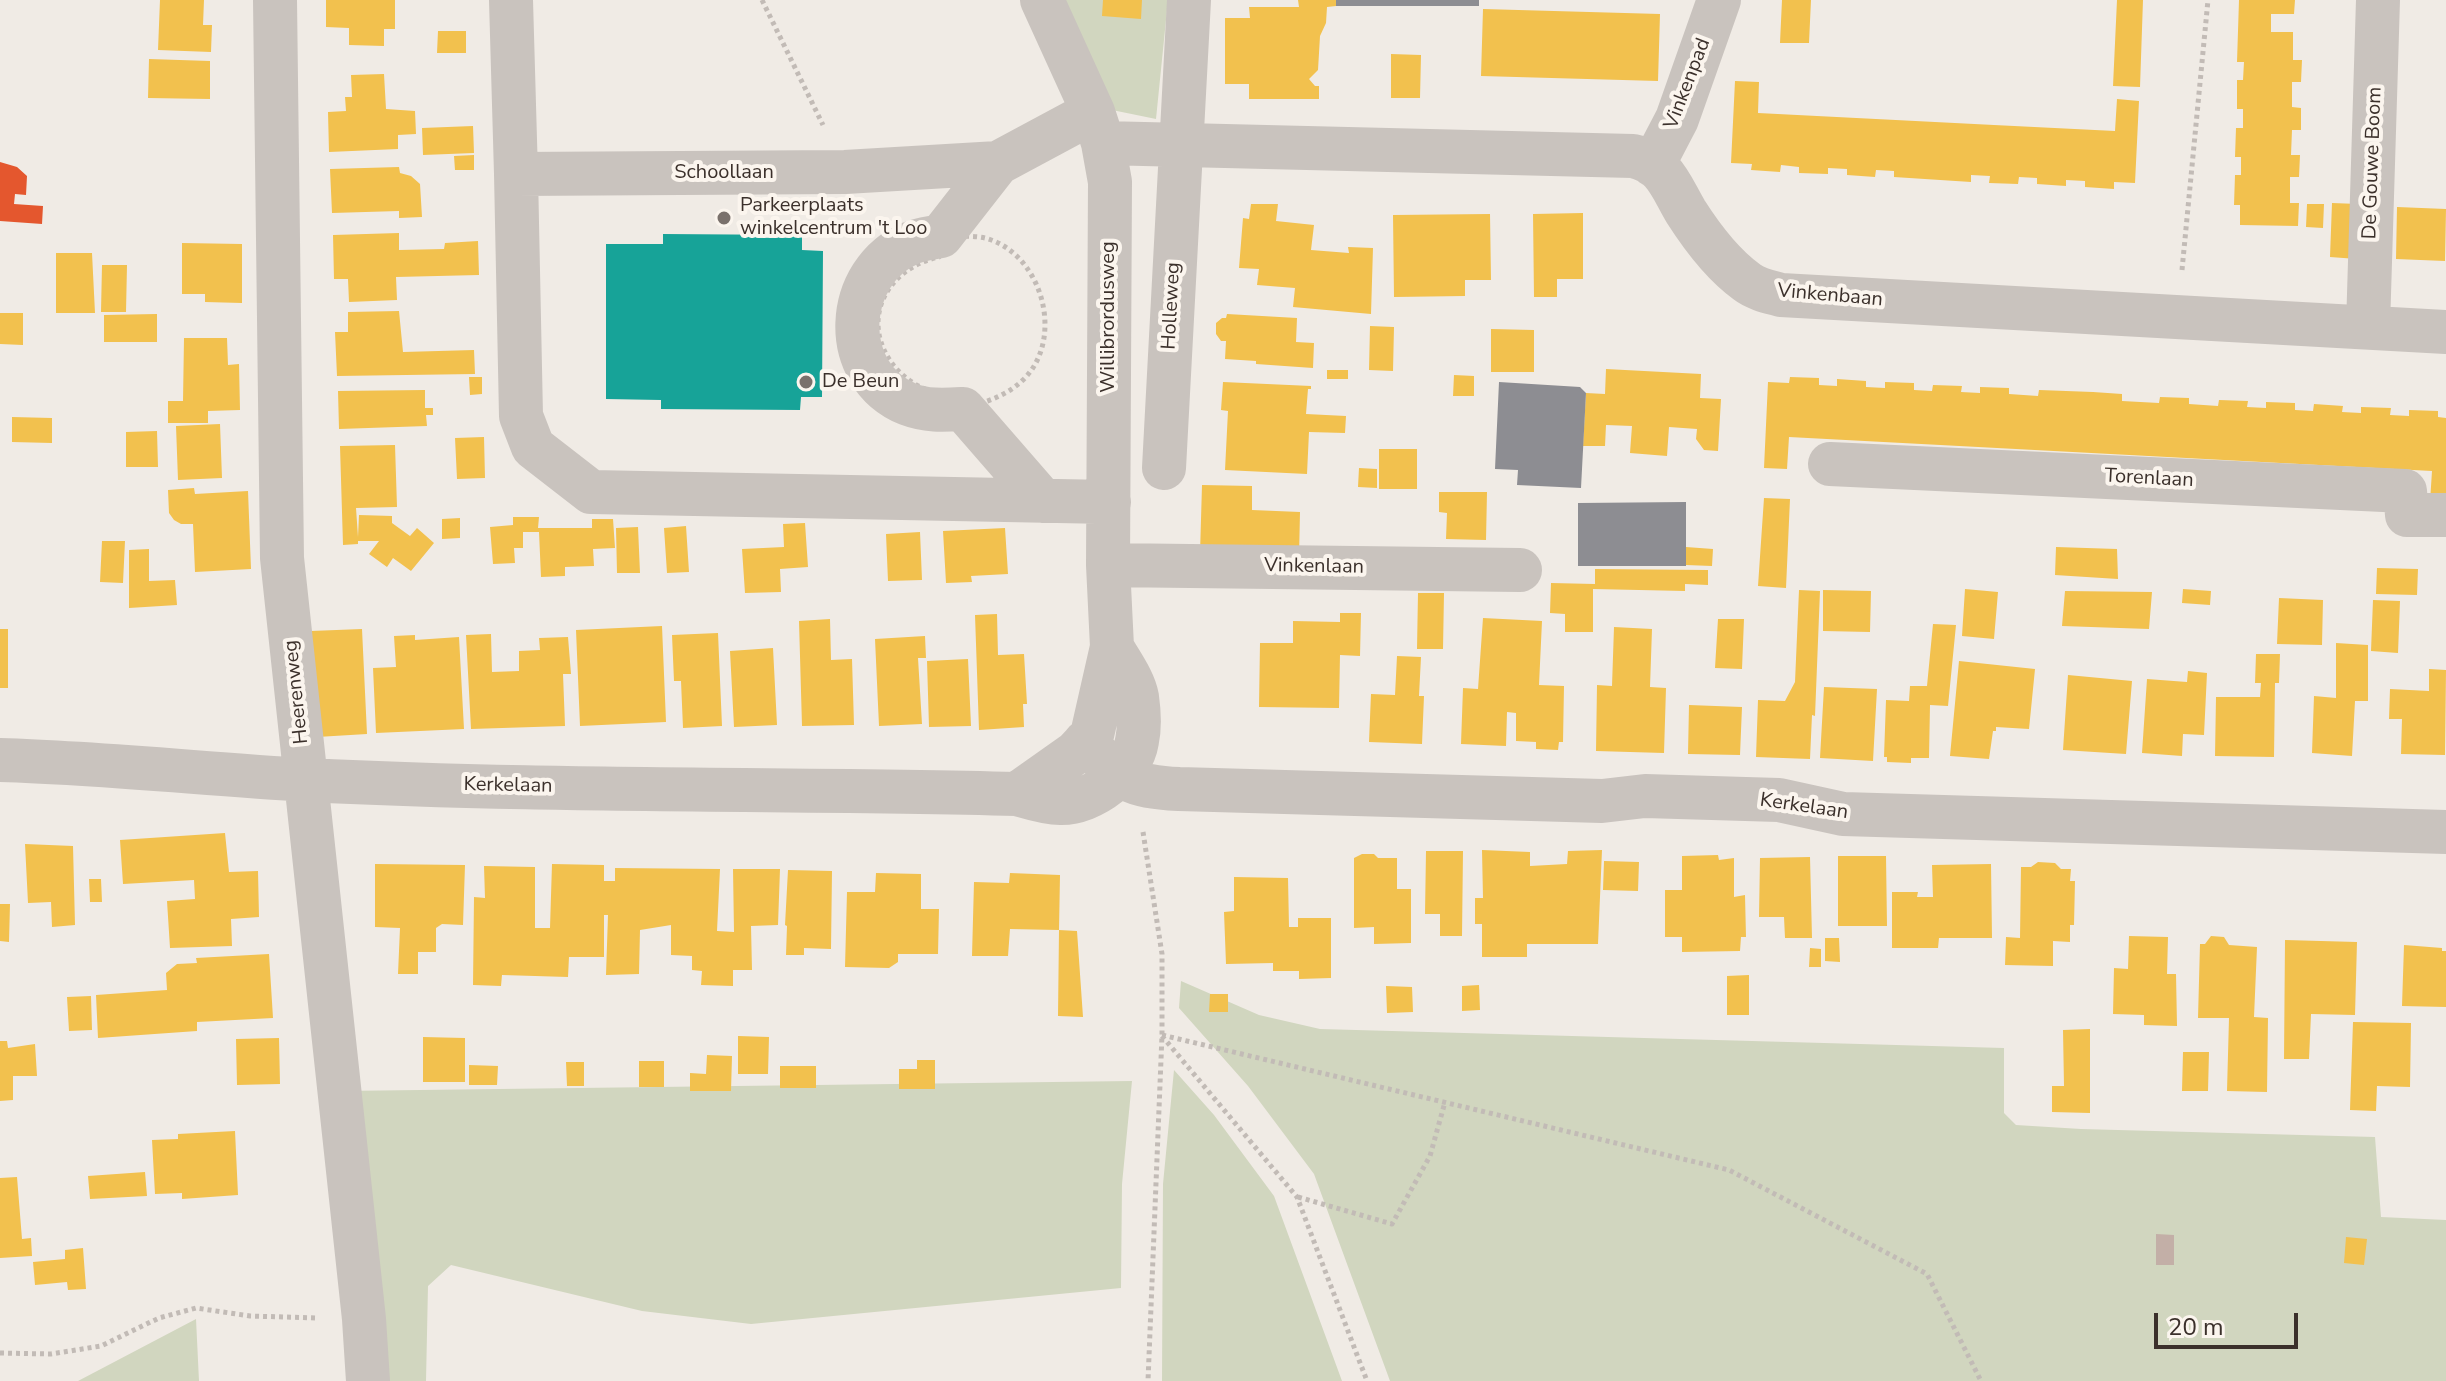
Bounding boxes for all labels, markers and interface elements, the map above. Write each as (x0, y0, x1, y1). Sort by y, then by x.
street label: Vinkenpad (1660, 35, 1716, 133)
street label: De Gouwe Boom (2358, 86, 2388, 240)
street label: Schoollaan (674, 161, 774, 185)
place label: Parkeerplaats winkelcentrum 't Loo (740, 194, 927, 241)
marker: Parkeerplaats winkelcentrum 't Loo (715, 209, 733, 227)
street label: Willibrordusweg (1097, 241, 1121, 393)
street label: Holleweg (1158, 262, 1186, 350)
street label: Vinkenbaan (1776, 279, 1884, 313)
place label: De Beun (822, 370, 899, 394)
marker: De Beun (797, 373, 815, 391)
street label: Torenlaan (2104, 465, 2194, 493)
street label: Vinkenlaan (1264, 554, 1364, 580)
street label: Heerenweg (280, 639, 314, 745)
street label: Kerkelaan (463, 773, 553, 799)
street label: Kerkelaan (1758, 789, 1850, 825)
scale bar (2158, 1297, 2302, 1347)
text: 20 m (2168, 1311, 2224, 1343)

